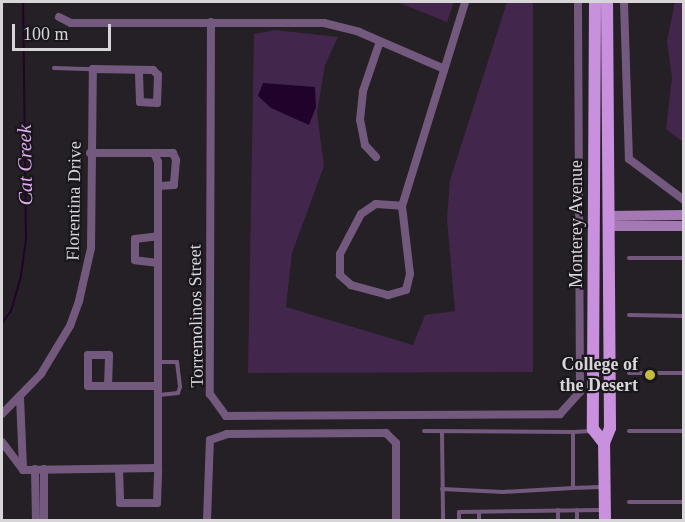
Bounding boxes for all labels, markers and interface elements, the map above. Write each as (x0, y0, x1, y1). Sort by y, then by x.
scale bar (15, 12, 114, 50)
text: 100 m (23, 24, 69, 44)
water label: Cat Creek (12, 124, 38, 206)
street label: Florentina Drive (62, 141, 86, 261)
street label: Monterey Avenue (565, 159, 587, 289)
street label: Torremolinos Street (184, 244, 208, 388)
place label: College of the Desert (560, 354, 638, 397)
marker: College of the Desert (643, 368, 657, 382)

